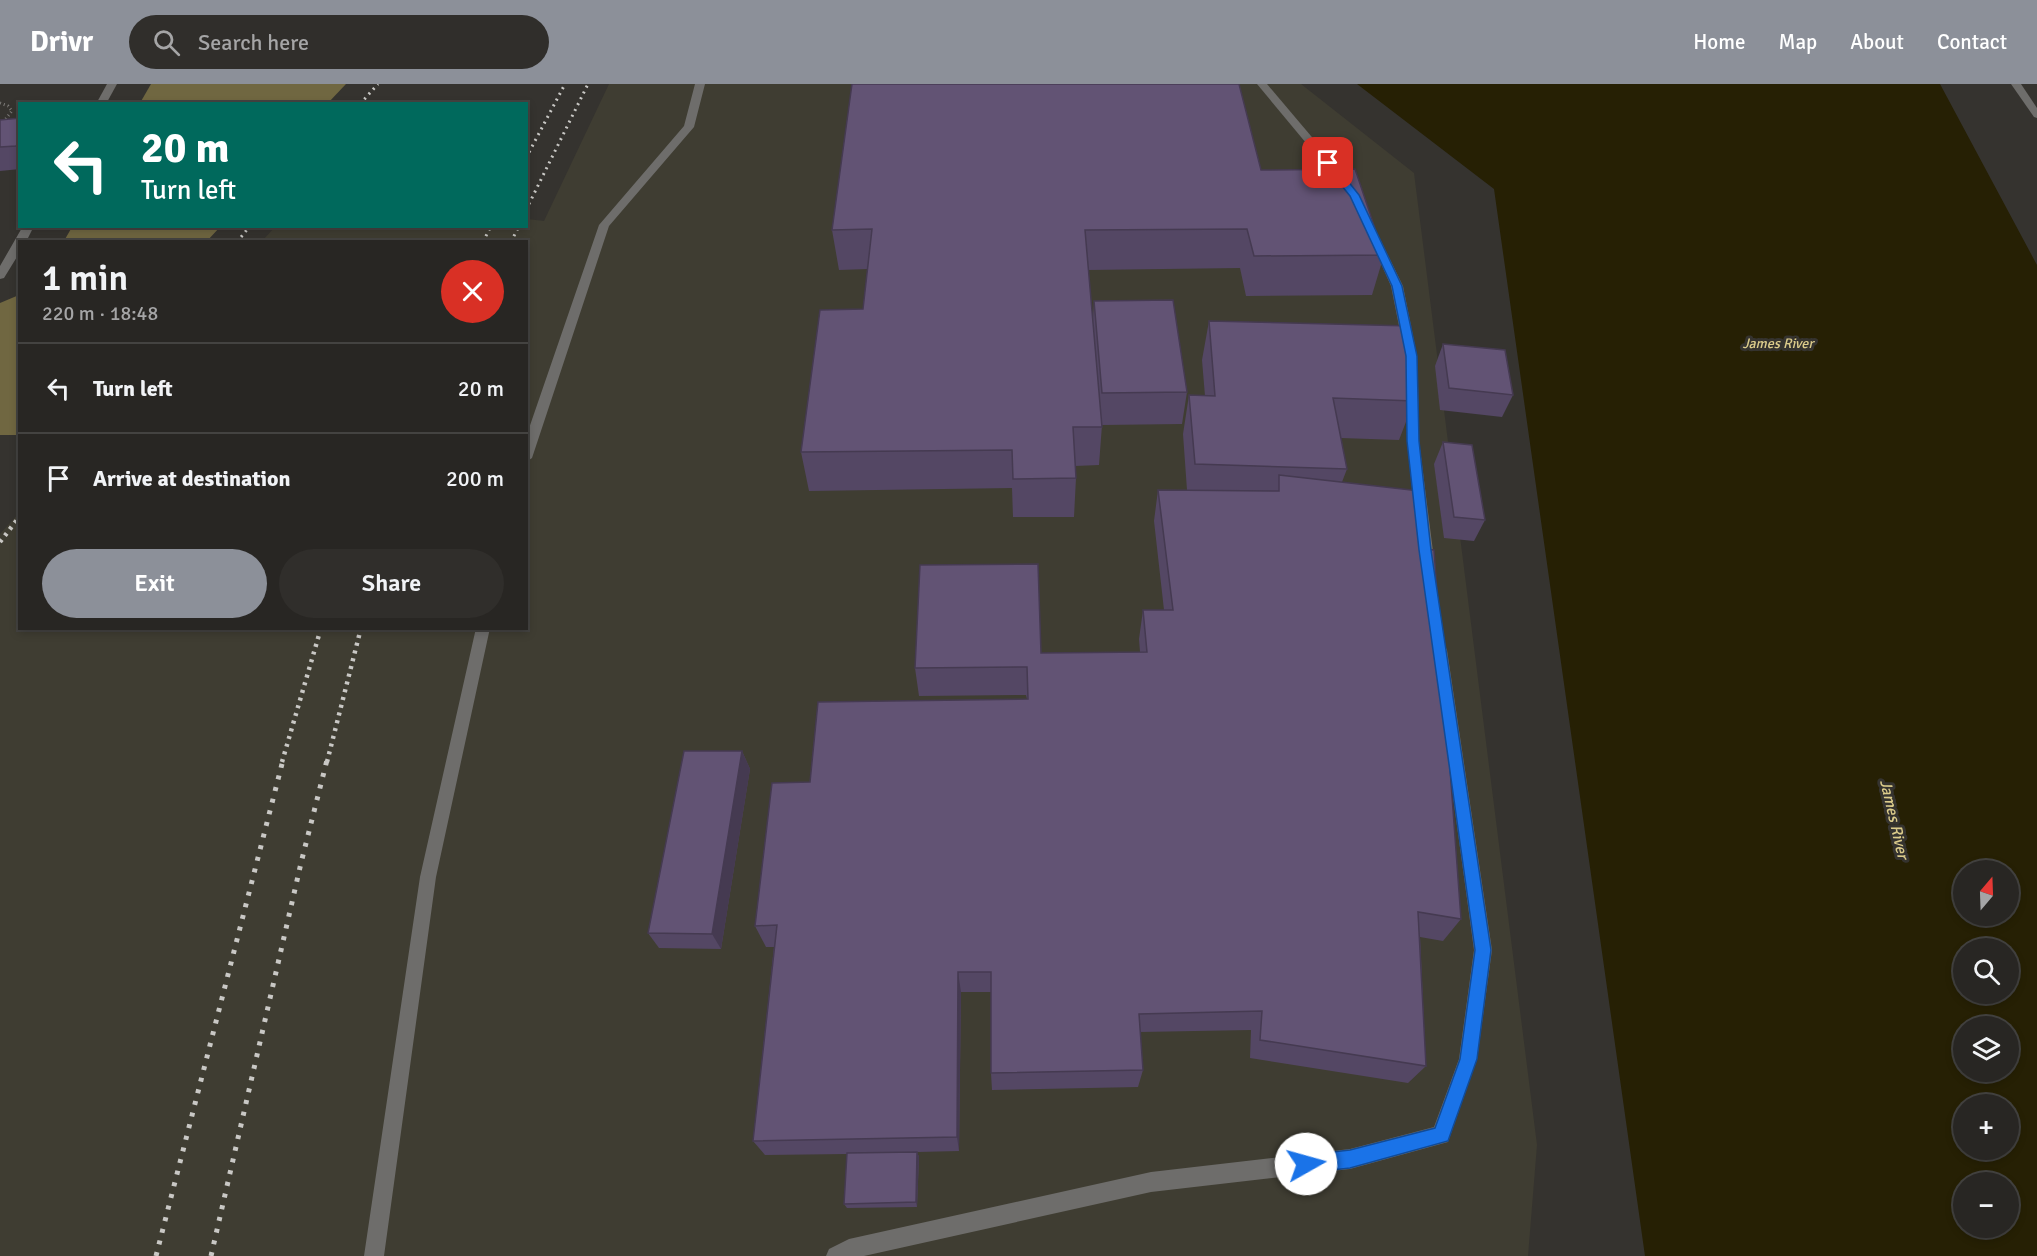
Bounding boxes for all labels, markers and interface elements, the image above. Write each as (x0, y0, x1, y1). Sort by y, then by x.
search box (129, 15, 549, 69)
text: Drivr (30, 25, 93, 59)
icon: search (150, 26, 183, 59)
text: Search here (198, 29, 309, 56)
text: Home (1693, 29, 1746, 55)
text: Map (1779, 29, 1817, 55)
text: About (1850, 29, 1904, 55)
text: Contact (1937, 29, 2007, 55)
text: 20 m (141, 123, 230, 174)
icon: left (42, 126, 120, 204)
pin (1302, 137, 1353, 188)
icon: arrive (1311, 146, 1344, 179)
text: Turn left (141, 174, 236, 207)
text: 1 min (42, 256, 128, 301)
button: close (441, 260, 504, 323)
text: 220 m · 18:48 (42, 301, 158, 326)
water label: James River (1743, 335, 1815, 352)
icon: left (42, 372, 75, 405)
text: Turn left (93, 375, 173, 402)
text: 20 m (458, 375, 504, 402)
icon: arrive (42, 462, 75, 495)
text: Arrive at destination (93, 465, 290, 492)
text: 200 m (446, 465, 504, 492)
button: Exit (42, 549, 267, 618)
button: Share (279, 549, 504, 618)
water label: James River (1875, 778, 1913, 863)
north arrow (1953, 860, 2019, 926)
map controls (1953, 860, 2019, 1238)
button: search (1953, 938, 2019, 1004)
button: layers (1953, 1016, 2019, 1082)
button: + (1953, 1094, 2019, 1160)
position arrow (1274, 1132, 1338, 1196)
button: − (1953, 1172, 2019, 1238)

